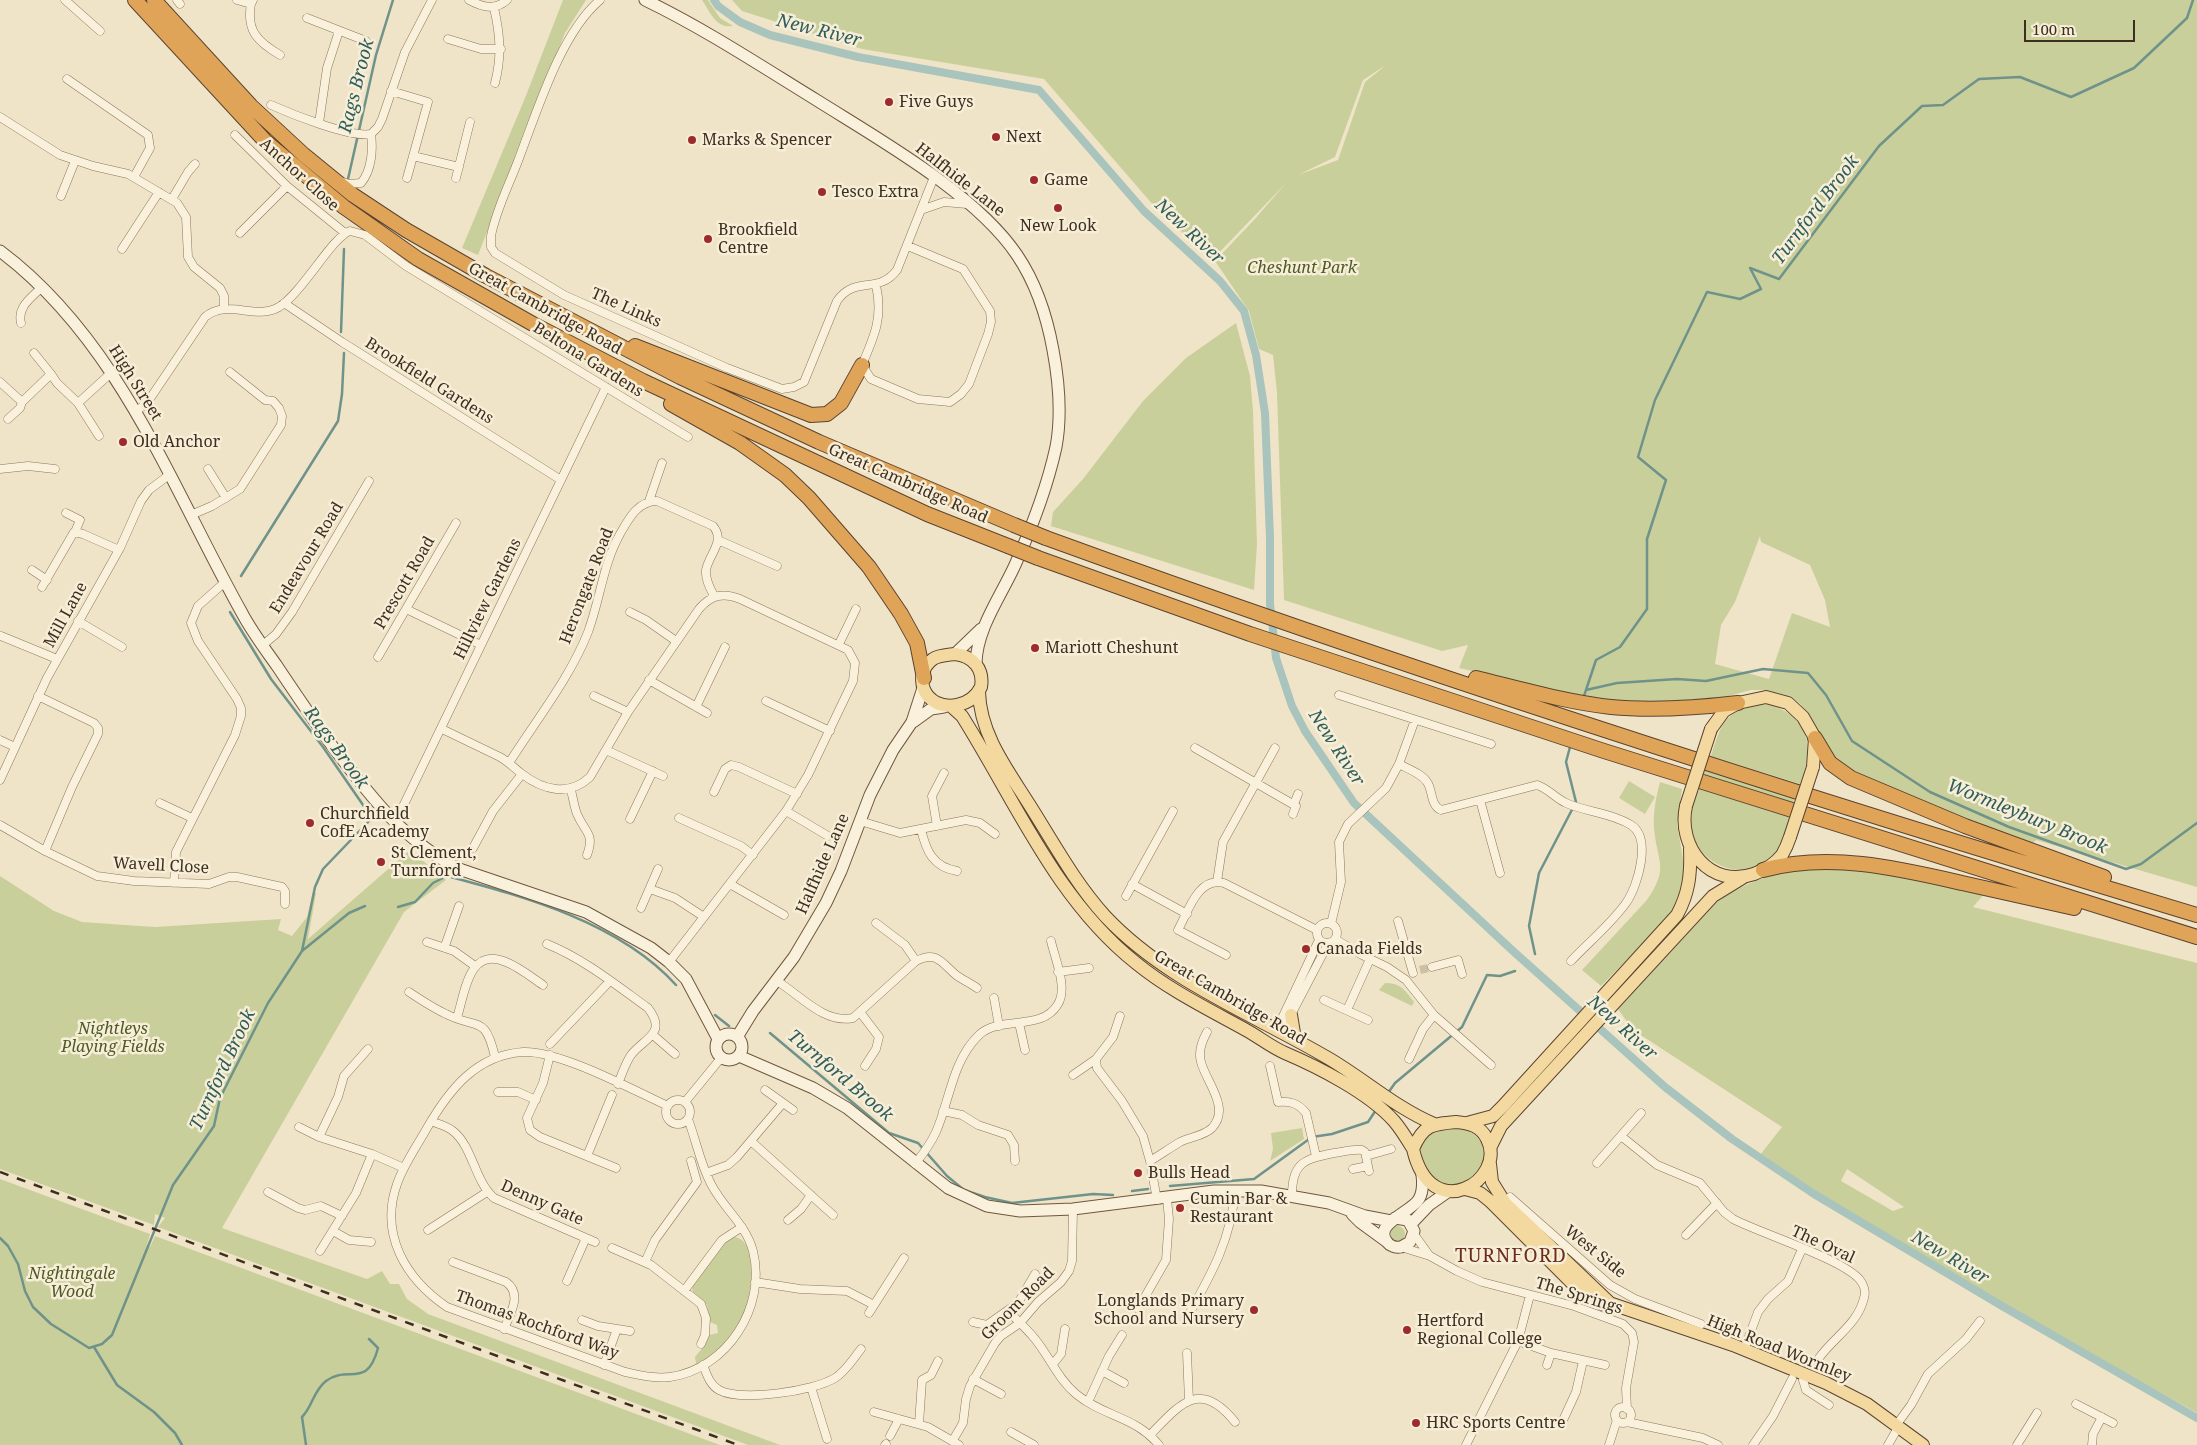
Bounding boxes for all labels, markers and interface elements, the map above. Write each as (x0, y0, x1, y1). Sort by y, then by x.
water label: New River (774, 10, 864, 52)
scale bar (2027, 10, 2138, 42)
text: 100 m (2032, 19, 2075, 39)
water label: Rags Brook (335, 37, 379, 135)
place label: Five Guys (899, 92, 973, 112)
marker: Five Guys (883, 96, 895, 108)
place label: Next (1006, 127, 1042, 147)
place label: Marks & Spencer (702, 130, 832, 150)
marker: Next (990, 131, 1002, 143)
street label: Anchor Close (255, 134, 343, 216)
marker: Marks & Spencer (686, 134, 698, 146)
street label: Halfhide Lane (911, 139, 1009, 221)
water label: Turnford Brook (1768, 151, 1864, 269)
place label: Game (1044, 170, 1088, 190)
marker: Game (1028, 174, 1040, 186)
place label: Tesco Extra (832, 182, 919, 202)
marker: Tesco Extra (816, 186, 828, 198)
water label: New River (1150, 195, 1228, 269)
marker: New Look (1052, 202, 1064, 214)
place label: New Look (1020, 216, 1096, 236)
place label: Brookfield Centre (718, 220, 798, 258)
marker: Brookfield Centre (702, 233, 714, 245)
park label: Cheshunt Park (1247, 258, 1357, 278)
street label: Great Cambridge Road (465, 259, 625, 359)
street label: The Links (588, 284, 664, 332)
street label: Beltona Gardens (529, 318, 647, 402)
street label: Brookfield Gardens (361, 334, 497, 428)
street label: High Street (104, 342, 166, 424)
place label: Old Anchor (133, 432, 220, 452)
marker: Old Anchor (117, 436, 129, 448)
street label: Great Cambridge Road (825, 440, 991, 528)
street label: Endeavour Road (266, 499, 348, 617)
street label: Herongate Road (556, 525, 618, 647)
street label: Prescott Road (371, 533, 439, 633)
street label: Hillview Gardens (450, 535, 526, 663)
street label: Mill Lane (40, 579, 92, 651)
place label: Mariott Cheshunt (1045, 638, 1178, 658)
marker: Mariott Cheshunt (1029, 642, 1041, 654)
water label: Rags Brook (299, 703, 373, 793)
water label: New River (1303, 706, 1369, 790)
water label: Wormleybury Brook (1944, 775, 2110, 859)
place label: Churchfield CofE Academy (320, 804, 429, 842)
street label: Halfhide Lane (792, 811, 854, 917)
marker: Churchfield CofE Academy (304, 817, 316, 829)
place label: St Clement, Turnford (391, 843, 476, 881)
street label: Wavell Close (112, 854, 210, 878)
marker: St Clement, Turnford (375, 856, 387, 868)
place label: Canada Fields (1316, 939, 1422, 959)
marker: Canada Fields (1300, 943, 1312, 955)
street label: Great Cambridge Road (1151, 947, 1309, 1049)
water label: New River (1583, 991, 1661, 1065)
water label: Turnford Brook (186, 1006, 260, 1134)
park label: Nightleys Playing Fields (61, 1019, 165, 1057)
water label: Turnford Brook (783, 1026, 897, 1126)
place label: Bulls Head (1148, 1163, 1230, 1183)
marker: Bulls Head (1132, 1167, 1144, 1179)
street label: Denny Gate (498, 1176, 586, 1230)
place label: Cumin Bar & Restaurant (1190, 1189, 1288, 1227)
marker: Cumin Bar & Restaurant (1174, 1202, 1186, 1214)
street label: West Side (1560, 1221, 1630, 1283)
street label: The Oval (1788, 1222, 1858, 1268)
water label: New River (1907, 1226, 1993, 1290)
district label: TURNFORD (1454, 1246, 1568, 1268)
park label: Nightingale Wood (29, 1264, 115, 1302)
street label: Groom Road (978, 1264, 1058, 1344)
street label: The Springs (1533, 1274, 1625, 1318)
street label: Thomas Rochford Way (453, 1286, 621, 1364)
place label: Longlands Primary School and Nursery (1094, 1291, 1244, 1329)
marker: Longlands Primary School and Nursery (1248, 1304, 1260, 1316)
place label: Hertford Regional College (1417, 1311, 1542, 1349)
street label: High Road Wormley (1704, 1311, 1854, 1387)
marker: Hertford Regional College (1401, 1324, 1413, 1336)
place label: HRC Sports Centre (1426, 1413, 1566, 1433)
marker: HRC Sports Centre (1410, 1417, 1422, 1429)

